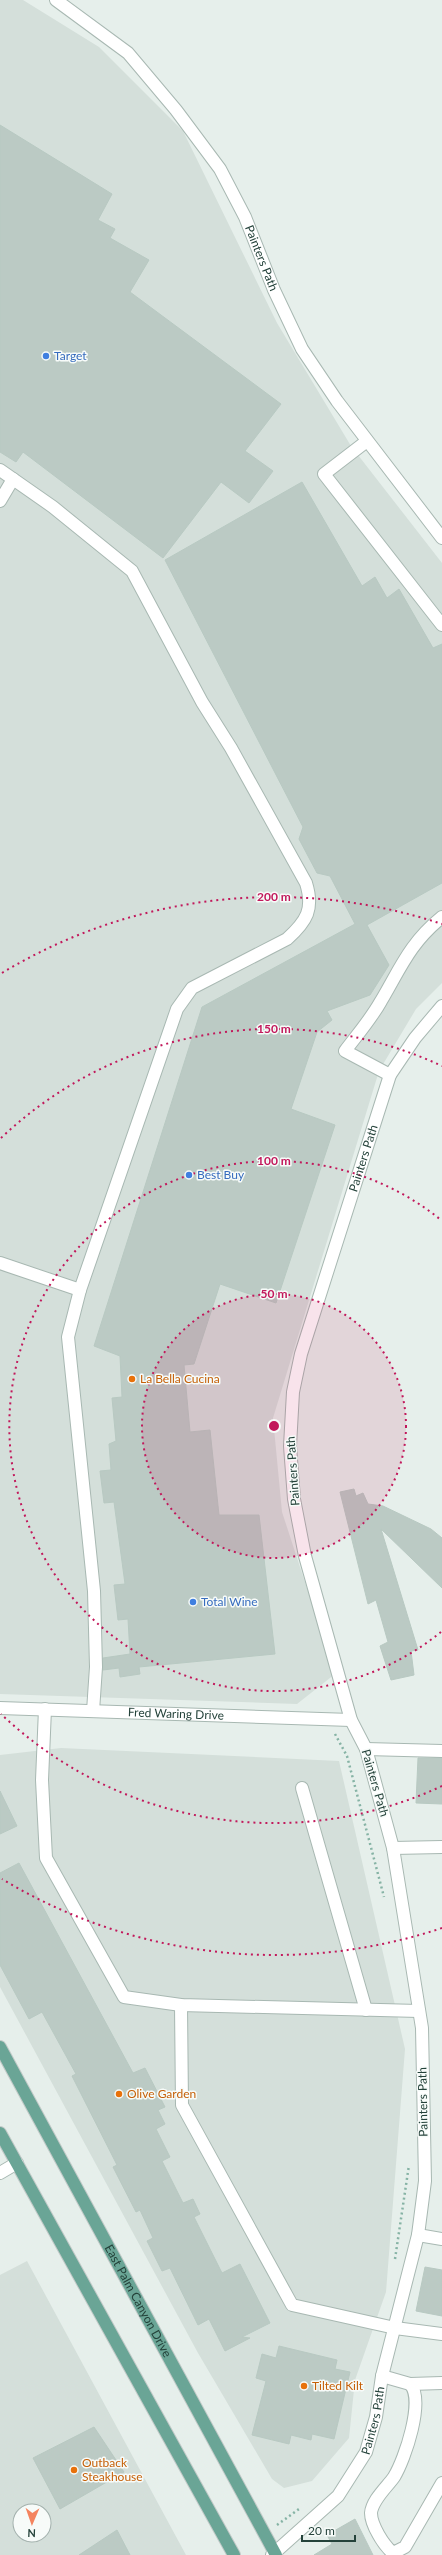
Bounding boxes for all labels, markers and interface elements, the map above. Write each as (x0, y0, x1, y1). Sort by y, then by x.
street label: Painters Path (242, 223, 282, 293)
place label: Target (54, 348, 87, 363)
marker: Target (41, 351, 51, 361)
text: 200 m (257, 889, 291, 904)
text: 150 m (257, 1021, 291, 1036)
street label: Painters Path (345, 1123, 381, 1194)
text: 100 m (257, 1153, 291, 1168)
place label: Best Buy (197, 1167, 245, 1182)
marker: Best Buy (184, 1170, 194, 1180)
text: 50 m (261, 1286, 287, 1301)
place label: La Bella Cucina (140, 1371, 220, 1386)
marker: La Bella Cucina (127, 1374, 137, 1384)
centre of rings (267, 1419, 281, 1433)
street label: Painters Path (283, 1436, 302, 1506)
place label: Total Wine (201, 1594, 258, 1609)
marker: Total Wine (188, 1597, 198, 1607)
street label: Fred Waring Drive (128, 1704, 224, 1723)
street label: Painters Path (359, 1747, 392, 1818)
street label: Painters Path (414, 2067, 431, 2137)
place label: Olive Garden (127, 2086, 196, 2101)
marker: Olive Garden (114, 2089, 124, 2099)
street label: East Palm Canyon Drive (102, 2242, 175, 2360)
place label: Tilted Kilt (312, 2378, 364, 2393)
marker: Tilted Kilt (299, 2381, 309, 2391)
street label: Painters Path (358, 2385, 387, 2456)
place label: Outback Steakhouse (82, 2455, 143, 2484)
marker: Outback Steakhouse (69, 2465, 79, 2475)
north arrow (12, 2503, 52, 2543)
scale bar (302, 2517, 355, 2543)
text: 20 m (308, 2523, 335, 2538)
text: N (27, 2527, 36, 2540)

